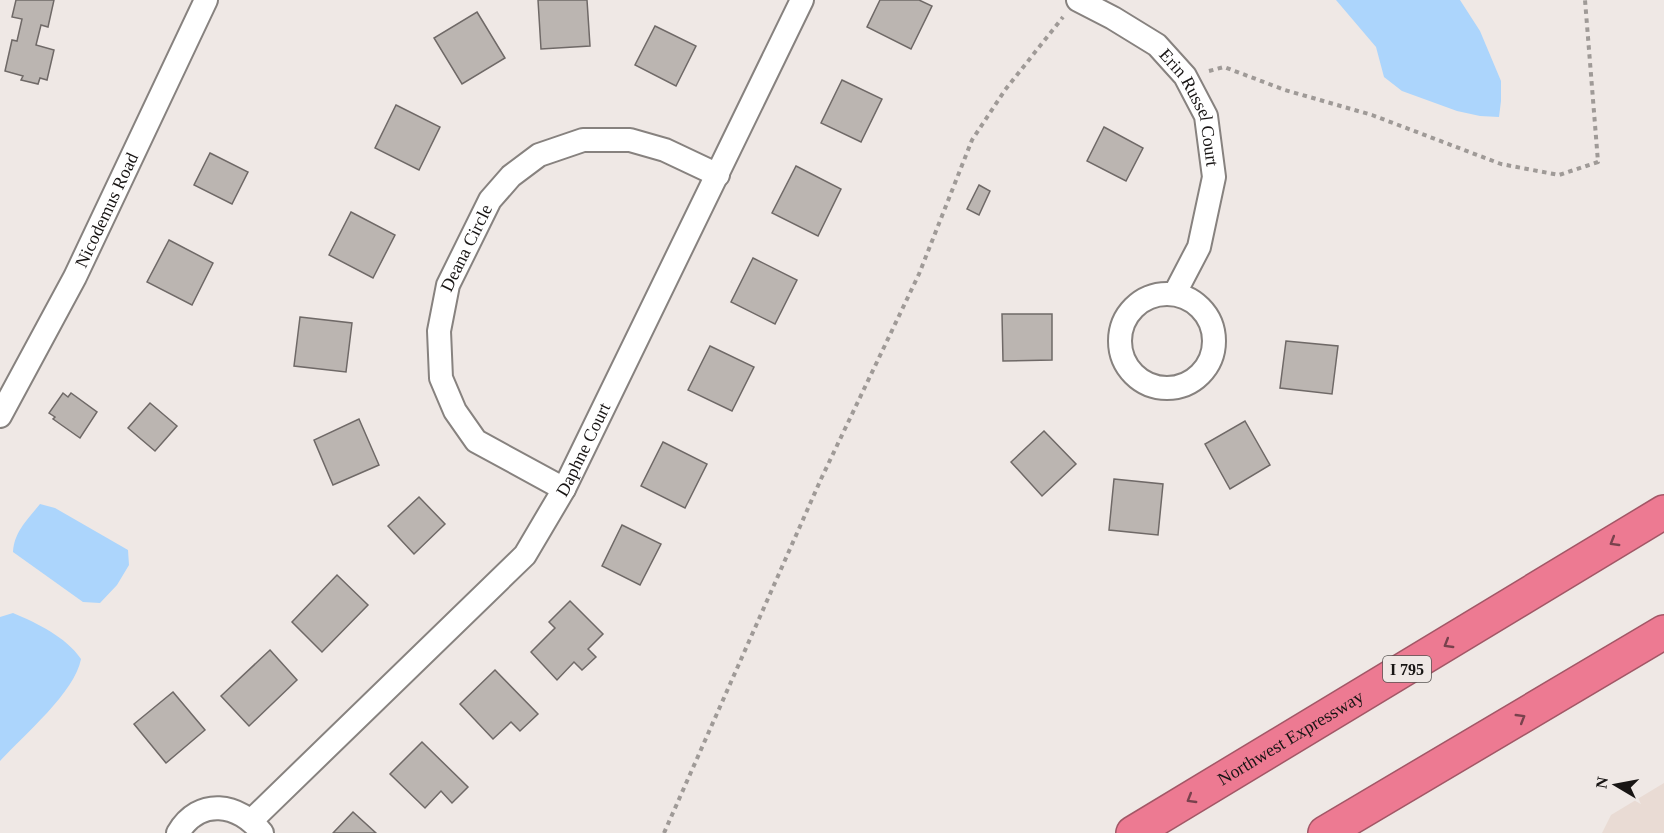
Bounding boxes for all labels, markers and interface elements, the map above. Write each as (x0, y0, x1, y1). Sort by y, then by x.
street label: Erin Russel Court (1155, 45, 1222, 167)
street label: Nicodemus Road (71, 149, 142, 271)
street label: Deana Circle (436, 201, 496, 295)
street label: Daphne Court (552, 400, 614, 500)
one-way arrow (1610, 535, 1620, 547)
one-way arrow (1444, 636, 1454, 648)
road number: I 795 (1383, 656, 1431, 682)
street label: Northwest Expressway (1214, 686, 1367, 789)
one-way arrow (1515, 714, 1525, 726)
north arrow (1586, 755, 1646, 815)
text: N (1592, 775, 1611, 790)
one-way arrow (1187, 791, 1197, 803)

